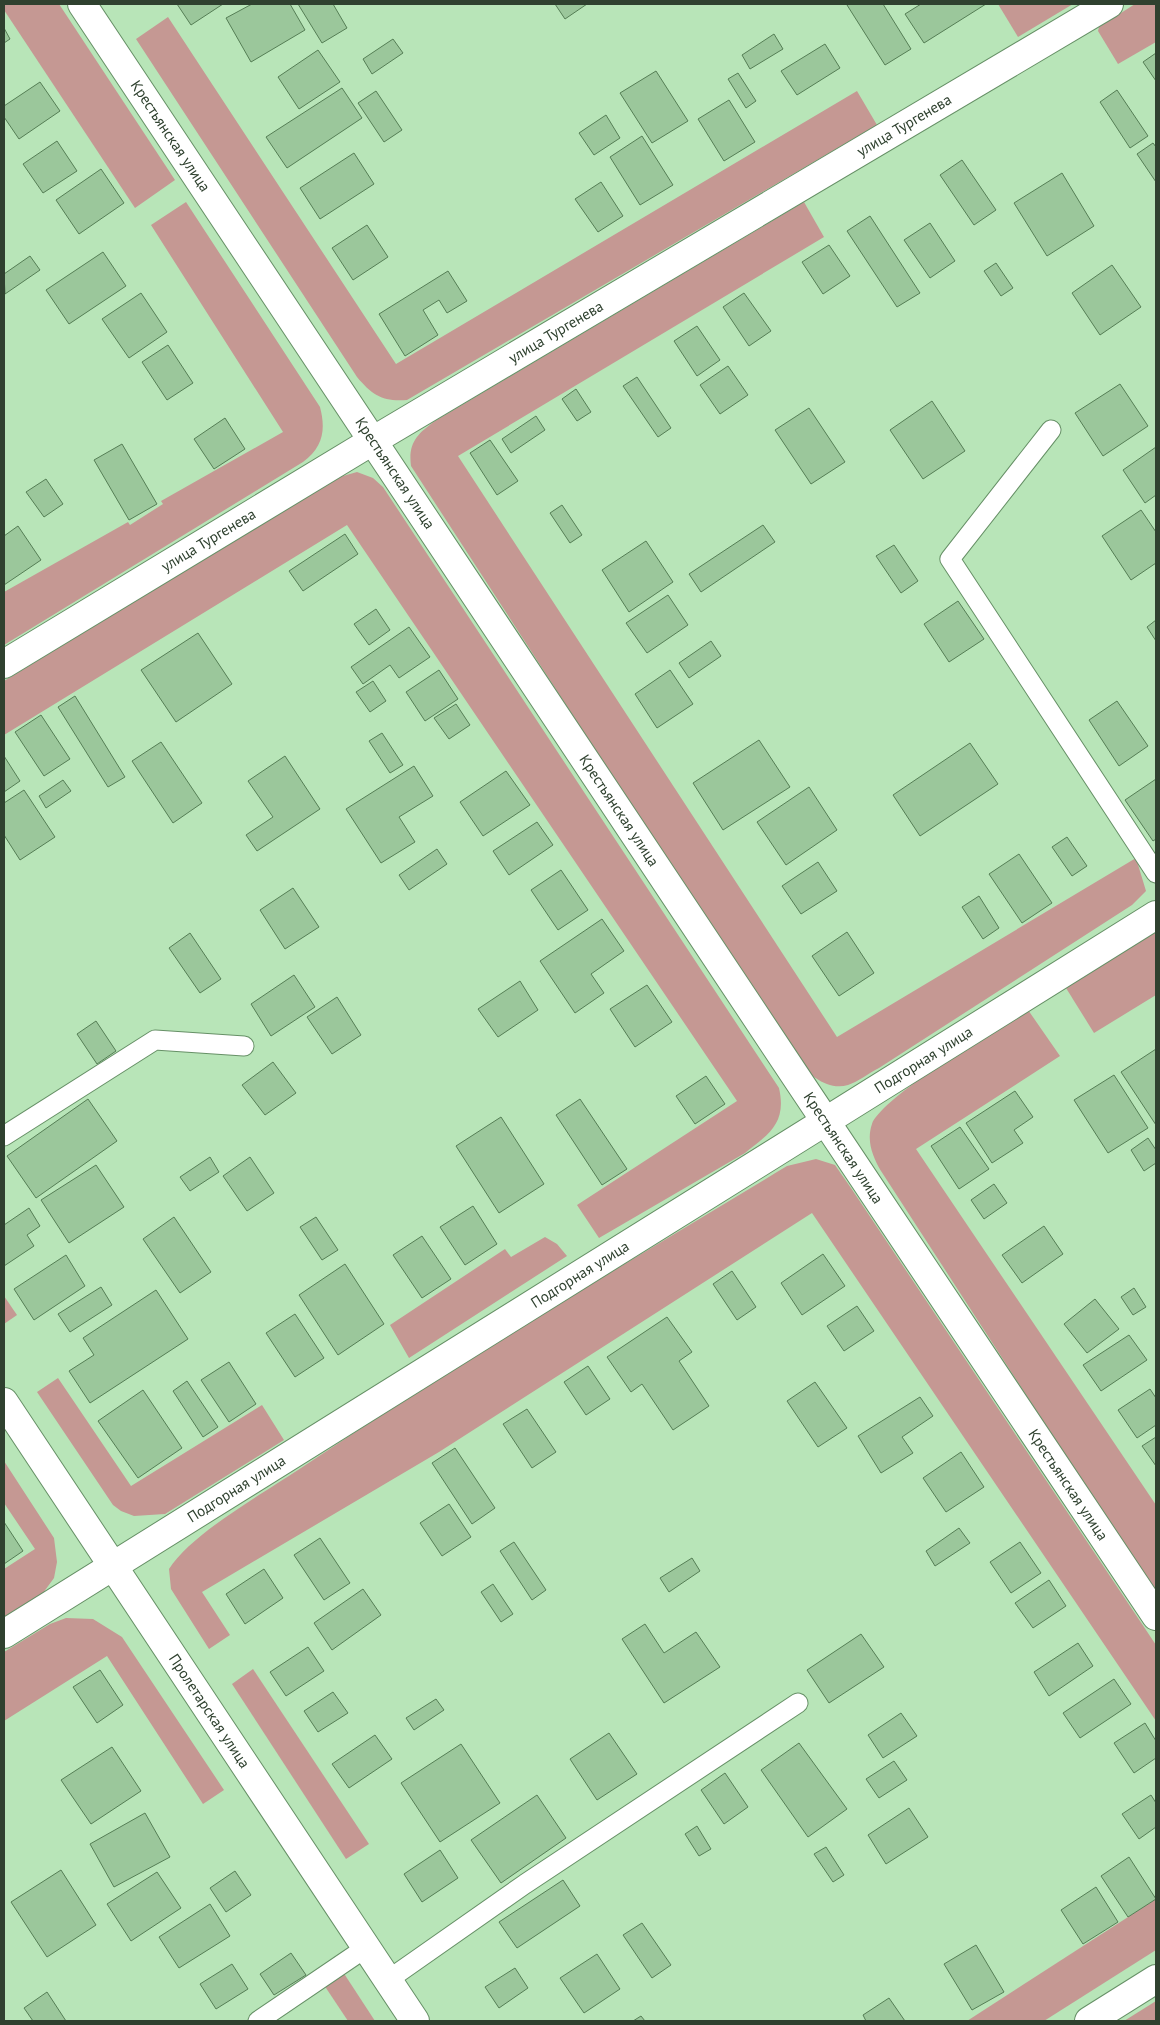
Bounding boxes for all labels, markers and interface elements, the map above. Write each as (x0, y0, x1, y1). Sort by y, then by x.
street label: Крестьянская улица (127, 76, 215, 195)
street label: улица Тургенева (853, 90, 955, 160)
street label: улица Тургенева (505, 296, 606, 367)
street label: Крестьянская улица (351, 413, 439, 532)
street label: улица Тургенева (158, 504, 259, 576)
street label: Крестьянская улица (575, 751, 663, 870)
street label: Подгорная улица (871, 1022, 976, 1097)
street label: Крестьянская улица (800, 1088, 888, 1207)
street label: Подгорная улица (527, 1236, 632, 1312)
street label: Крестьянская улица (1024, 1425, 1113, 1544)
street label: Подгорная улица (183, 1451, 289, 1526)
street label: Пролетарская улица (165, 1650, 254, 1772)

